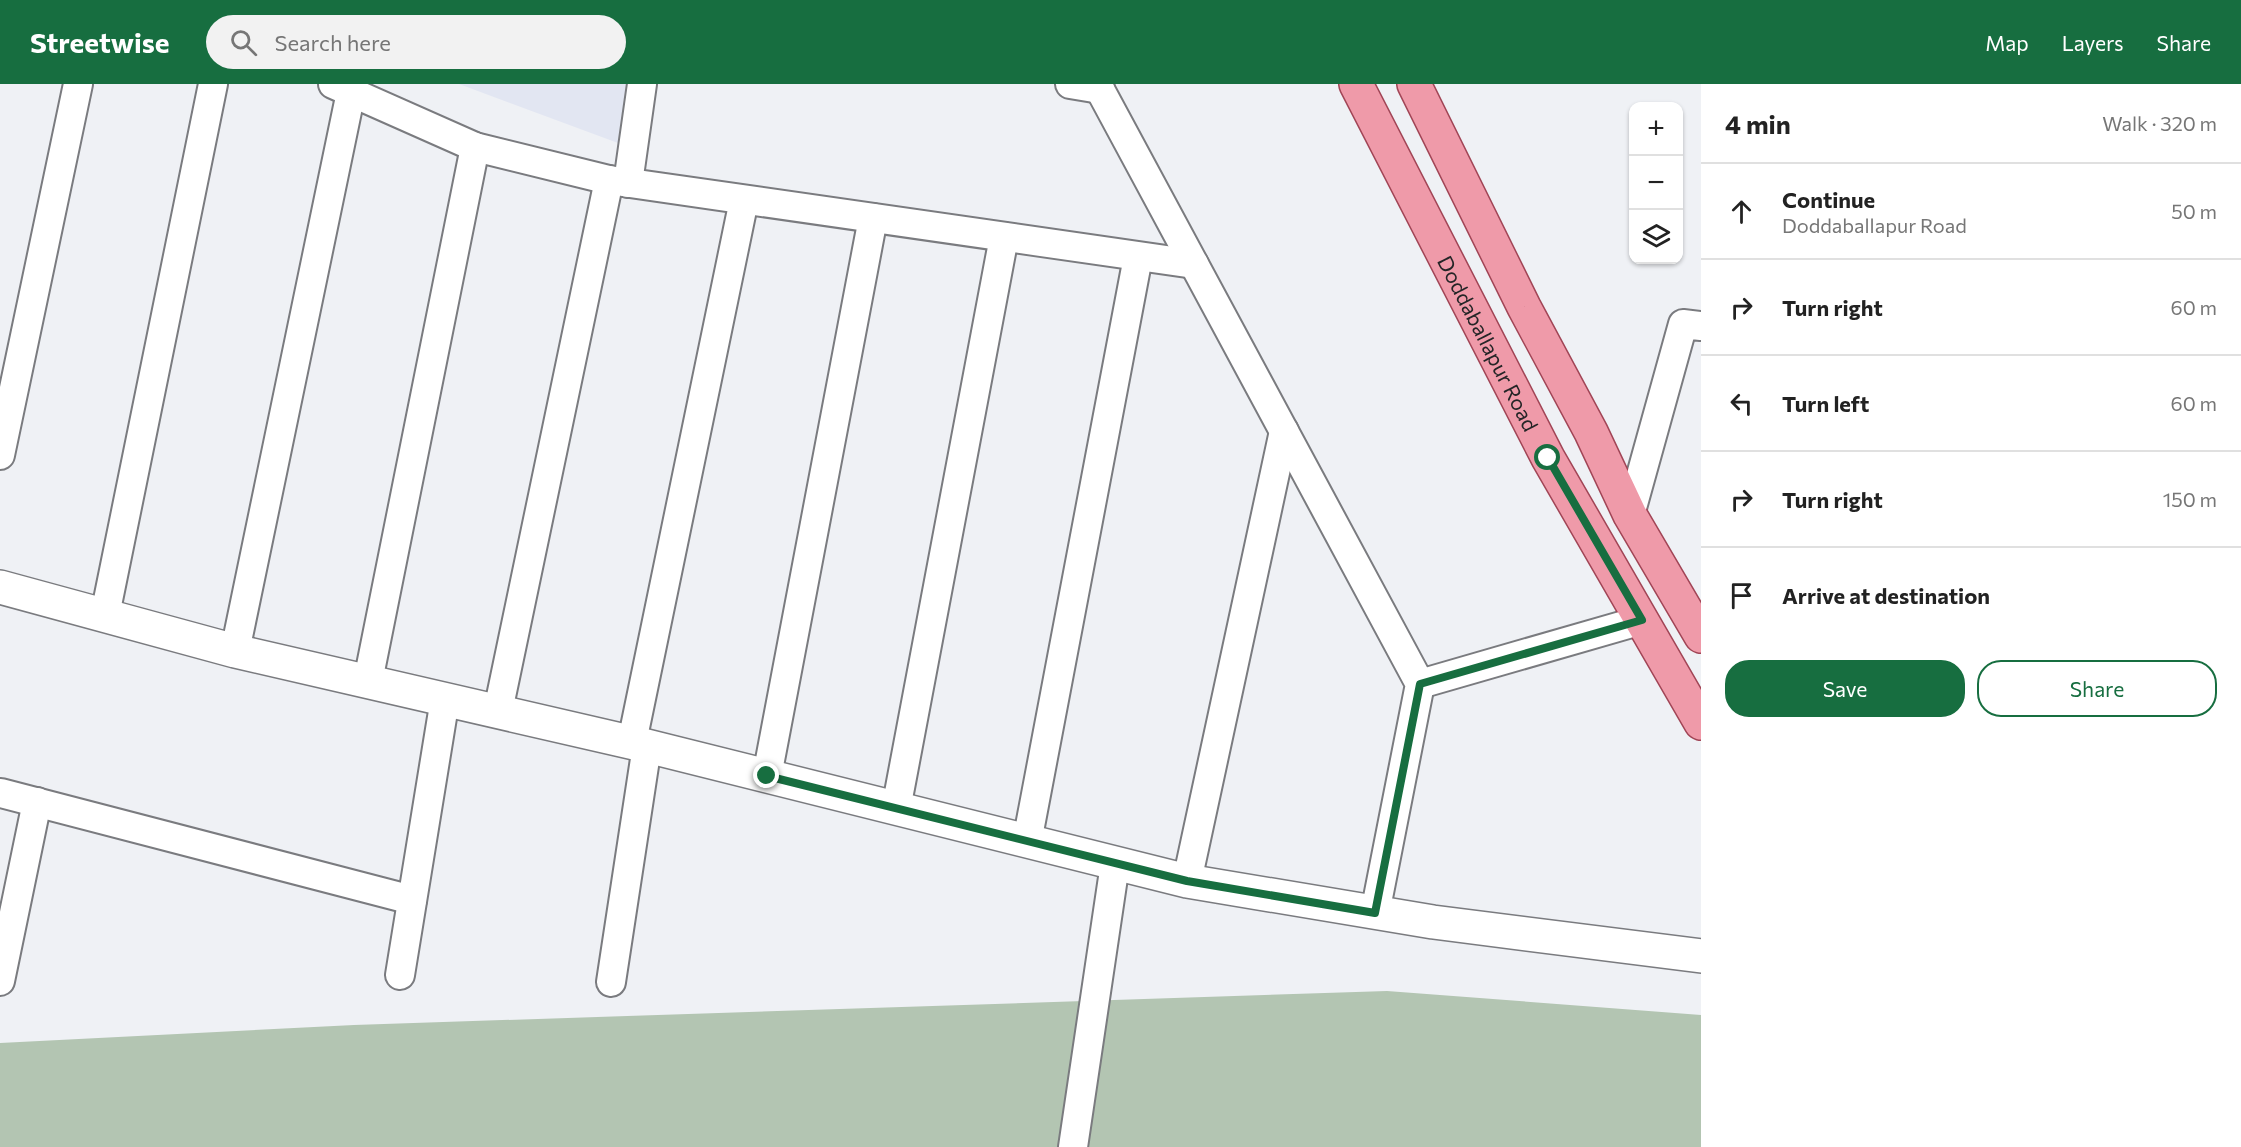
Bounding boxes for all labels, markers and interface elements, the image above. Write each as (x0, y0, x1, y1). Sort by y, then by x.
search box (206, 15, 626, 69)
text: Streetwise (30, 25, 170, 59)
icon: search (227, 26, 260, 59)
text: Search here (275, 29, 391, 56)
text: Map (1985, 30, 2029, 55)
text: Layers (2062, 30, 2124, 55)
text: Share (2157, 30, 2211, 55)
map controls (1629, 102, 1683, 264)
button: + (1629, 102, 1683, 156)
text: 4 min (1725, 108, 1791, 139)
text: Walk · 320 m (2102, 111, 2217, 135)
button: − (1629, 156, 1683, 210)
text: Continue (1782, 186, 1875, 213)
icon: ahead (1725, 195, 1758, 228)
text: 50 m (2171, 199, 2217, 223)
button: layers (1629, 210, 1683, 264)
text: Doddaballapur Road (1782, 213, 1967, 237)
street label: Doddaballapur Road (1433, 251, 1544, 435)
icon: right (1725, 291, 1758, 324)
text: Turn right (1782, 294, 1883, 321)
text: 60 m (2171, 295, 2217, 319)
icon: left (1725, 387, 1758, 420)
text: Turn left (1782, 390, 1869, 417)
text: 60 m (2171, 391, 2217, 415)
route start (1534, 444, 1560, 470)
icon: right (1725, 483, 1758, 516)
text: Turn right (1782, 486, 1883, 513)
text: 150 m (2163, 487, 2217, 511)
icon: arrive (1725, 579, 1758, 612)
text: Arrive at destination (1782, 582, 1990, 609)
button: Save (1725, 660, 1965, 717)
button: Share (1977, 660, 2217, 717)
route end (753, 762, 779, 788)

